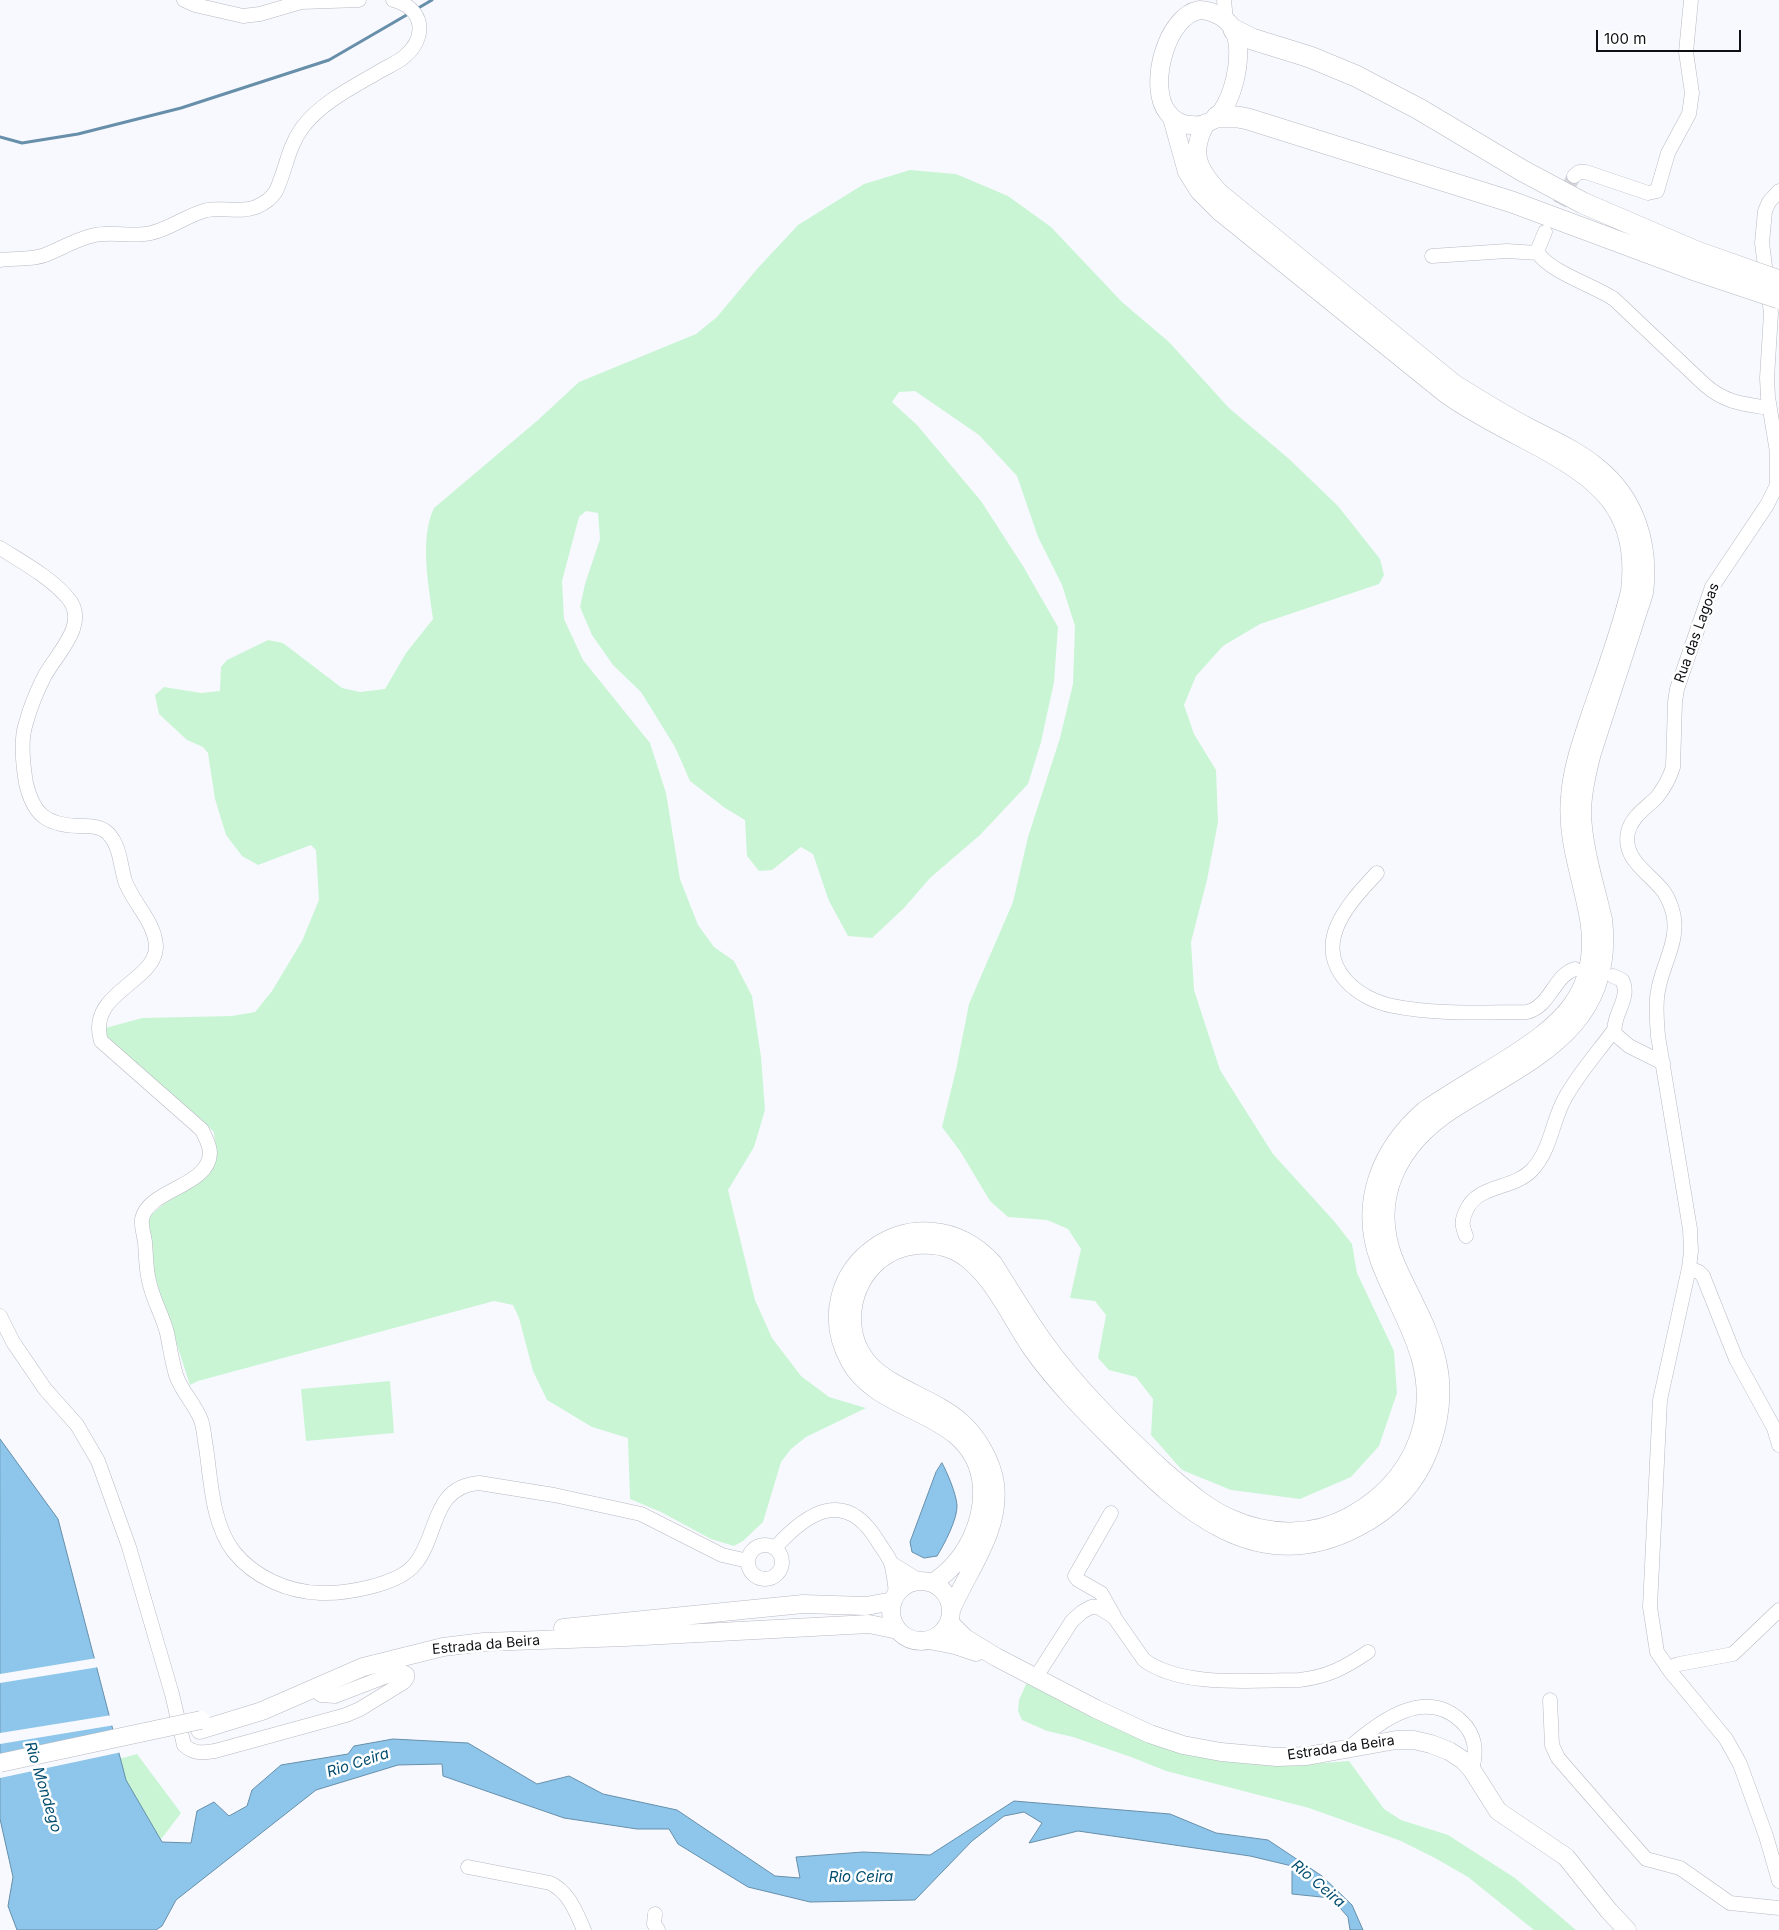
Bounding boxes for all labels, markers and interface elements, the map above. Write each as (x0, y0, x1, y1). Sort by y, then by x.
scale bar (1599, 20, 1744, 52)
text: 100 m (1604, 29, 1646, 48)
street label: Rua das Lagoas (1671, 581, 1723, 685)
street label: Estrada da Beira (431, 1632, 541, 1658)
street label: Estrada da Beira (1286, 1732, 1396, 1764)
water label: Rio Mondego (21, 1739, 65, 1835)
water label: Rio Ceira (325, 1744, 391, 1782)
water label: Rio Ceira (1288, 1856, 1348, 1912)
water label: Rio Ceira (829, 1868, 893, 1886)

